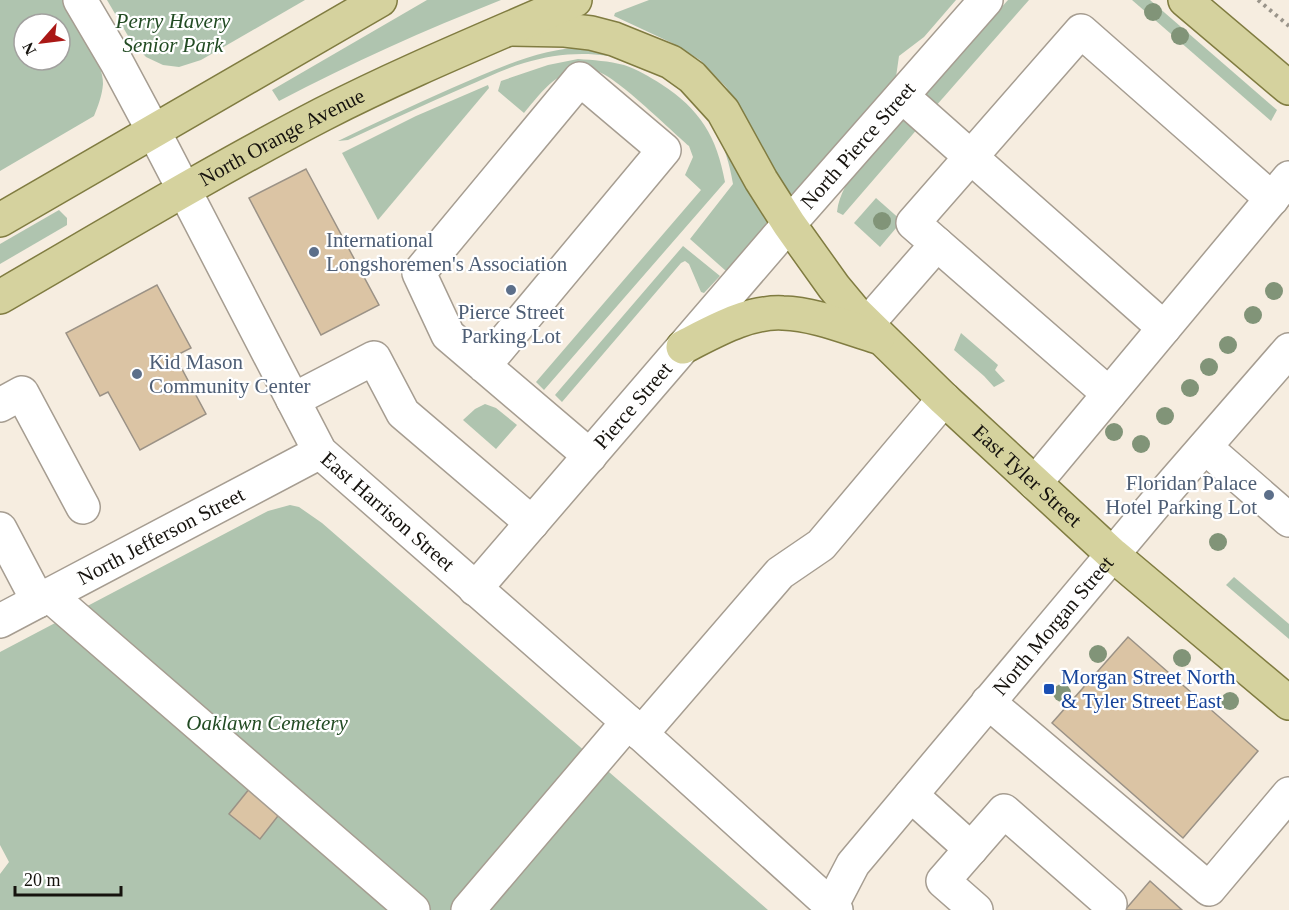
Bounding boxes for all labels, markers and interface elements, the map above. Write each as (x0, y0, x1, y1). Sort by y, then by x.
park label: Perry Havery Senior Park (115, 9, 231, 57)
north arrow (12, 12, 72, 72)
text: N (19, 39, 39, 58)
street label: North Pierce Street (796, 77, 920, 214)
street label: North Orange Avenue (195, 83, 368, 191)
place label: International Longshoremen's Association (326, 228, 568, 276)
marker: International Longshoremen's Association (307, 245, 321, 259)
marker: Pierce Street Parking Lot (504, 283, 518, 297)
place label: Pierce Street Parking Lot (458, 300, 565, 348)
place label: Kid Mason Community Center (149, 350, 311, 398)
street label: Pierce Street (589, 357, 677, 454)
marker: Kid Mason Community Center (130, 367, 144, 381)
street label: East Tyler Street (968, 420, 1087, 532)
street label: East Harrison Street (316, 447, 459, 576)
place label: Floridan Palace Hotel Parking Lot (1105, 471, 1257, 519)
street label: North Jefferson Street (73, 482, 249, 590)
marker: Floridan Palace Hotel Parking Lot (1262, 488, 1276, 502)
street label: North Morgan Street (988, 551, 1118, 700)
place label: Morgan Street North & Tyler Street East (1061, 665, 1236, 713)
marker: Morgan Street North & Tyler Street East (1042, 682, 1056, 696)
park label: Oaklawn Cemetery (186, 711, 348, 735)
scale bar (15, 859, 122, 897)
text: 20 m (24, 870, 61, 890)

